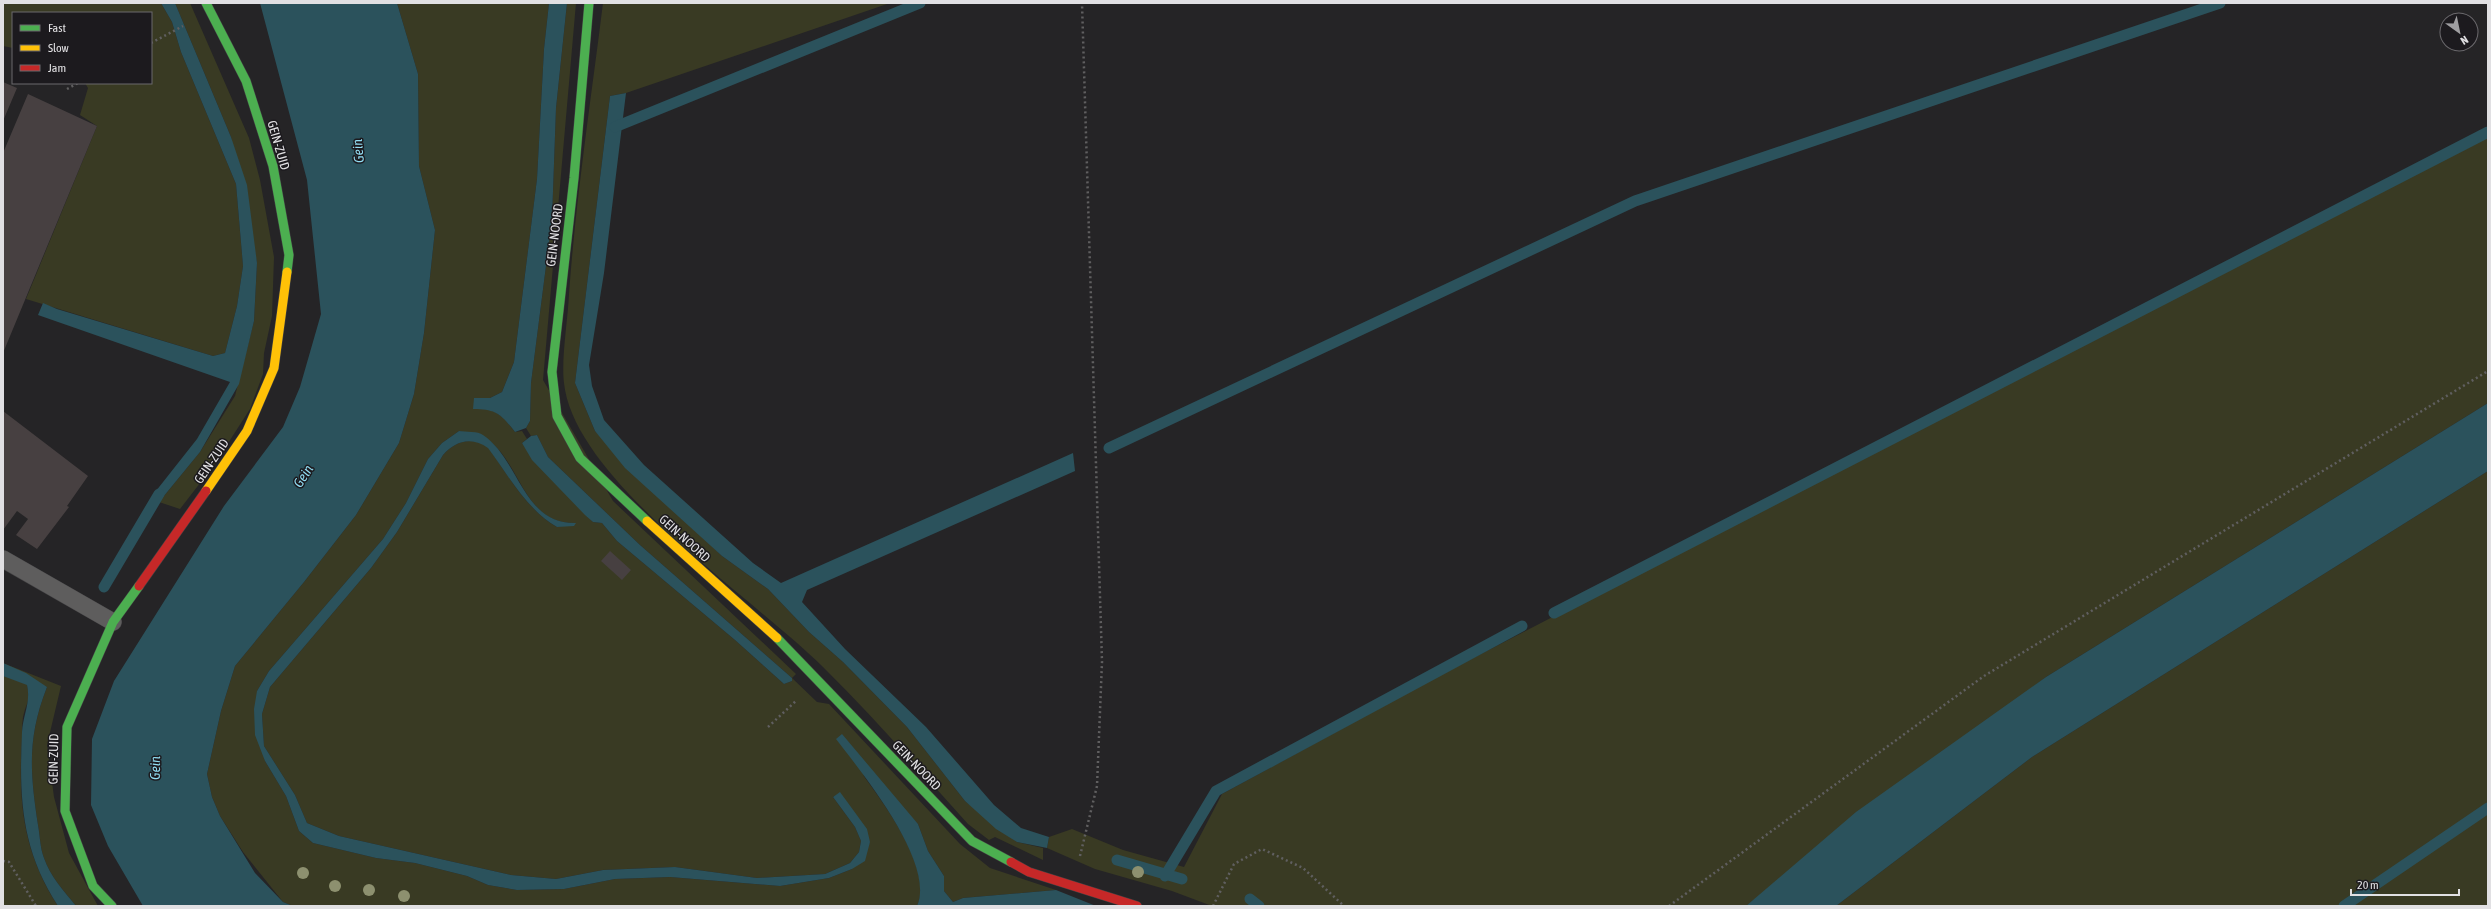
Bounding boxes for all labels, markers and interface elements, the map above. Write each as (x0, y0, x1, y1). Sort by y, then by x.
legend (12, 12, 152, 84)
north arrow (2439, 12, 2479, 52)
text: Fast (48, 21, 66, 35)
text: N (2458, 34, 2470, 47)
text: Slow (48, 41, 69, 55)
text: Jam (48, 61, 66, 75)
street label: GEIN-ZUID (264, 119, 293, 172)
water label: Gein (349, 138, 367, 164)
street label: GEIN-NOORD (543, 203, 566, 267)
street label: GEIN-ZUID (191, 436, 232, 487)
water label: Gein (290, 461, 316, 490)
street label: GEIN-NOORD (656, 512, 713, 565)
street label: GEIN-ZUID (46, 733, 61, 785)
street label: GEIN-NOORD (889, 737, 944, 793)
water label: Gein (147, 756, 163, 780)
scale bar (2351, 871, 2459, 897)
text: 20 m (2357, 878, 2379, 892)

